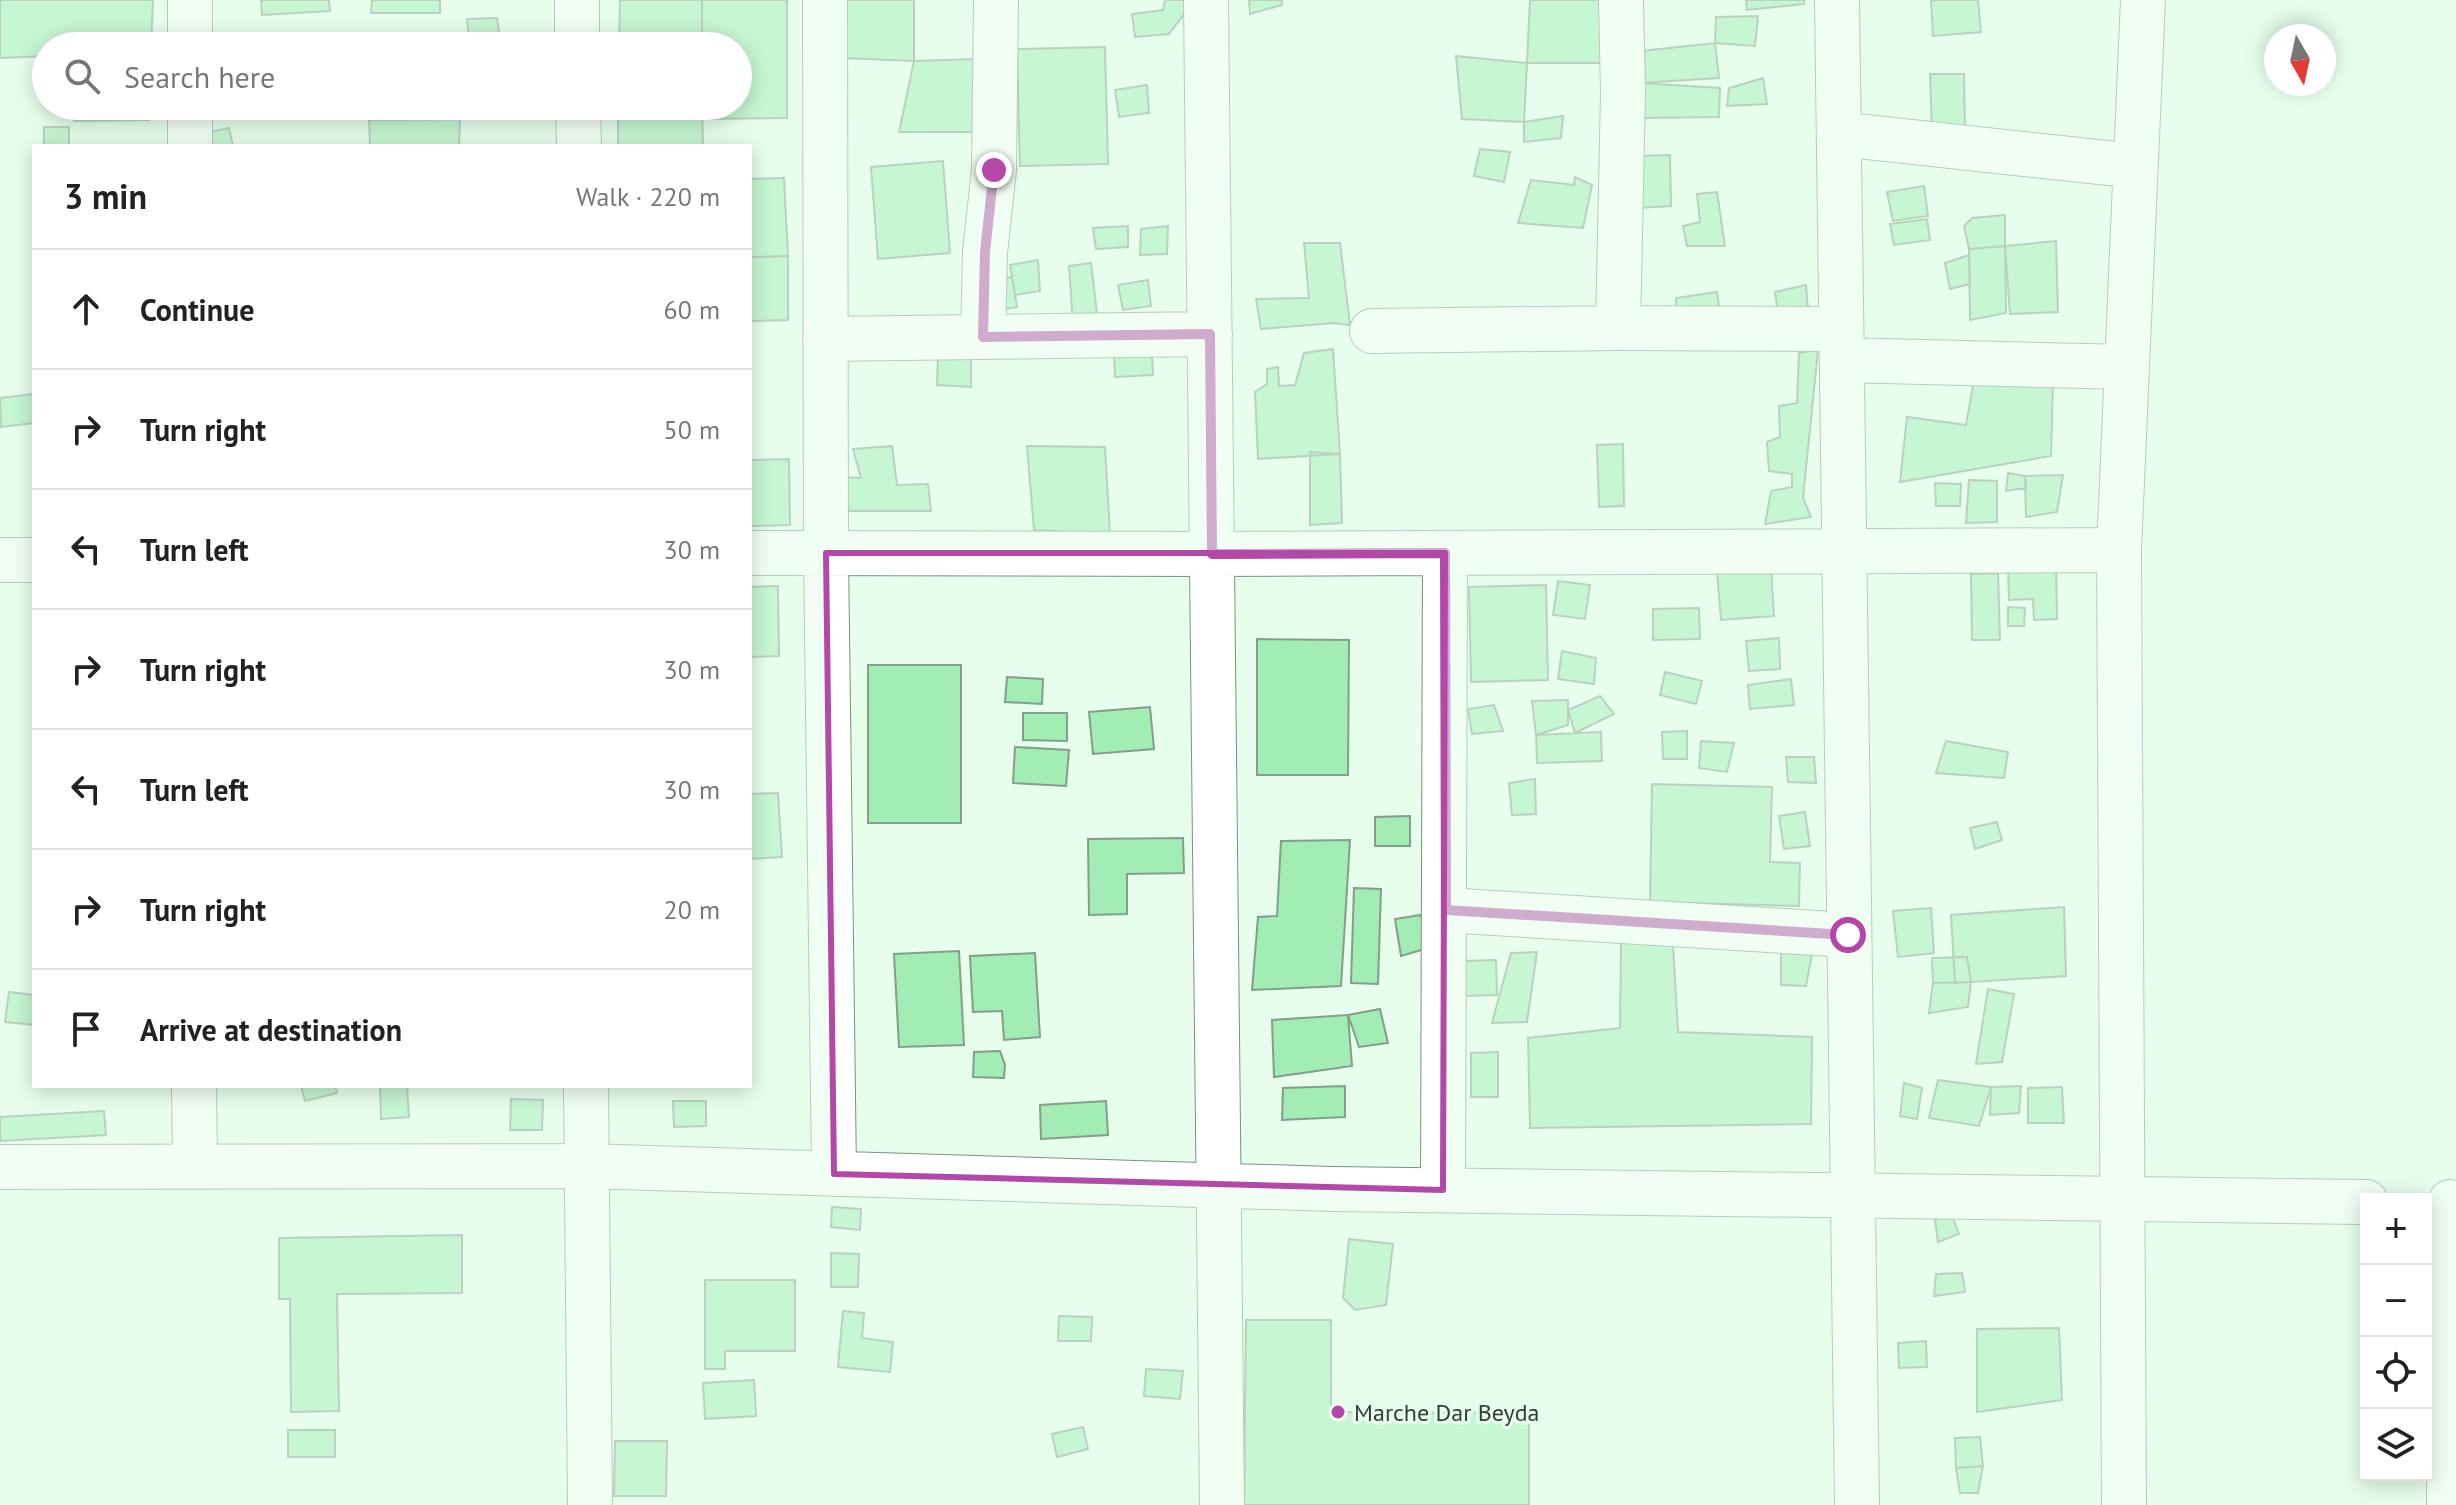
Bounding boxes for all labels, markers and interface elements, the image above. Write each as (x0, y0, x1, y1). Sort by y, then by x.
north arrow (2264, 24, 2336, 96)
search box (32, 32, 752, 120)
icon: search (60, 54, 104, 98)
text: Search here (124, 57, 275, 96)
route end (976, 152, 1012, 188)
text: 3 min (64, 174, 147, 218)
text: Walk · 220 m (576, 180, 720, 213)
icon: ahead (64, 287, 108, 331)
text: Continue (140, 290, 254, 329)
text: 60 m (664, 293, 720, 326)
icon: right (64, 407, 108, 451)
text: Turn right (140, 410, 266, 449)
text: 50 m (664, 413, 720, 446)
icon: left (64, 527, 108, 571)
text: Turn left (140, 530, 248, 569)
text: 30 m (664, 533, 720, 566)
icon: right (64, 647, 108, 691)
text: Turn right (140, 650, 266, 689)
text: 30 m (664, 653, 720, 686)
icon: left (64, 767, 108, 811)
text: Turn left (140, 770, 248, 809)
text: 30 m (664, 773, 720, 806)
icon: right (64, 887, 108, 931)
text: Turn right (140, 890, 266, 929)
text: 20 m (664, 893, 720, 926)
route start (1830, 917, 1866, 953)
icon: arrive (64, 1007, 108, 1051)
text: Arrive at destination (140, 1010, 402, 1049)
map controls (2360, 1193, 2432, 1481)
button: + (2360, 1193, 2432, 1265)
button: − (2360, 1265, 2432, 1337)
button: locate (2360, 1337, 2432, 1409)
place label: Marche Dar Beyda (1354, 1397, 1539, 1428)
marker: Marche Dar Beyda (1329, 1403, 1347, 1421)
button: layers (2360, 1409, 2432, 1481)

